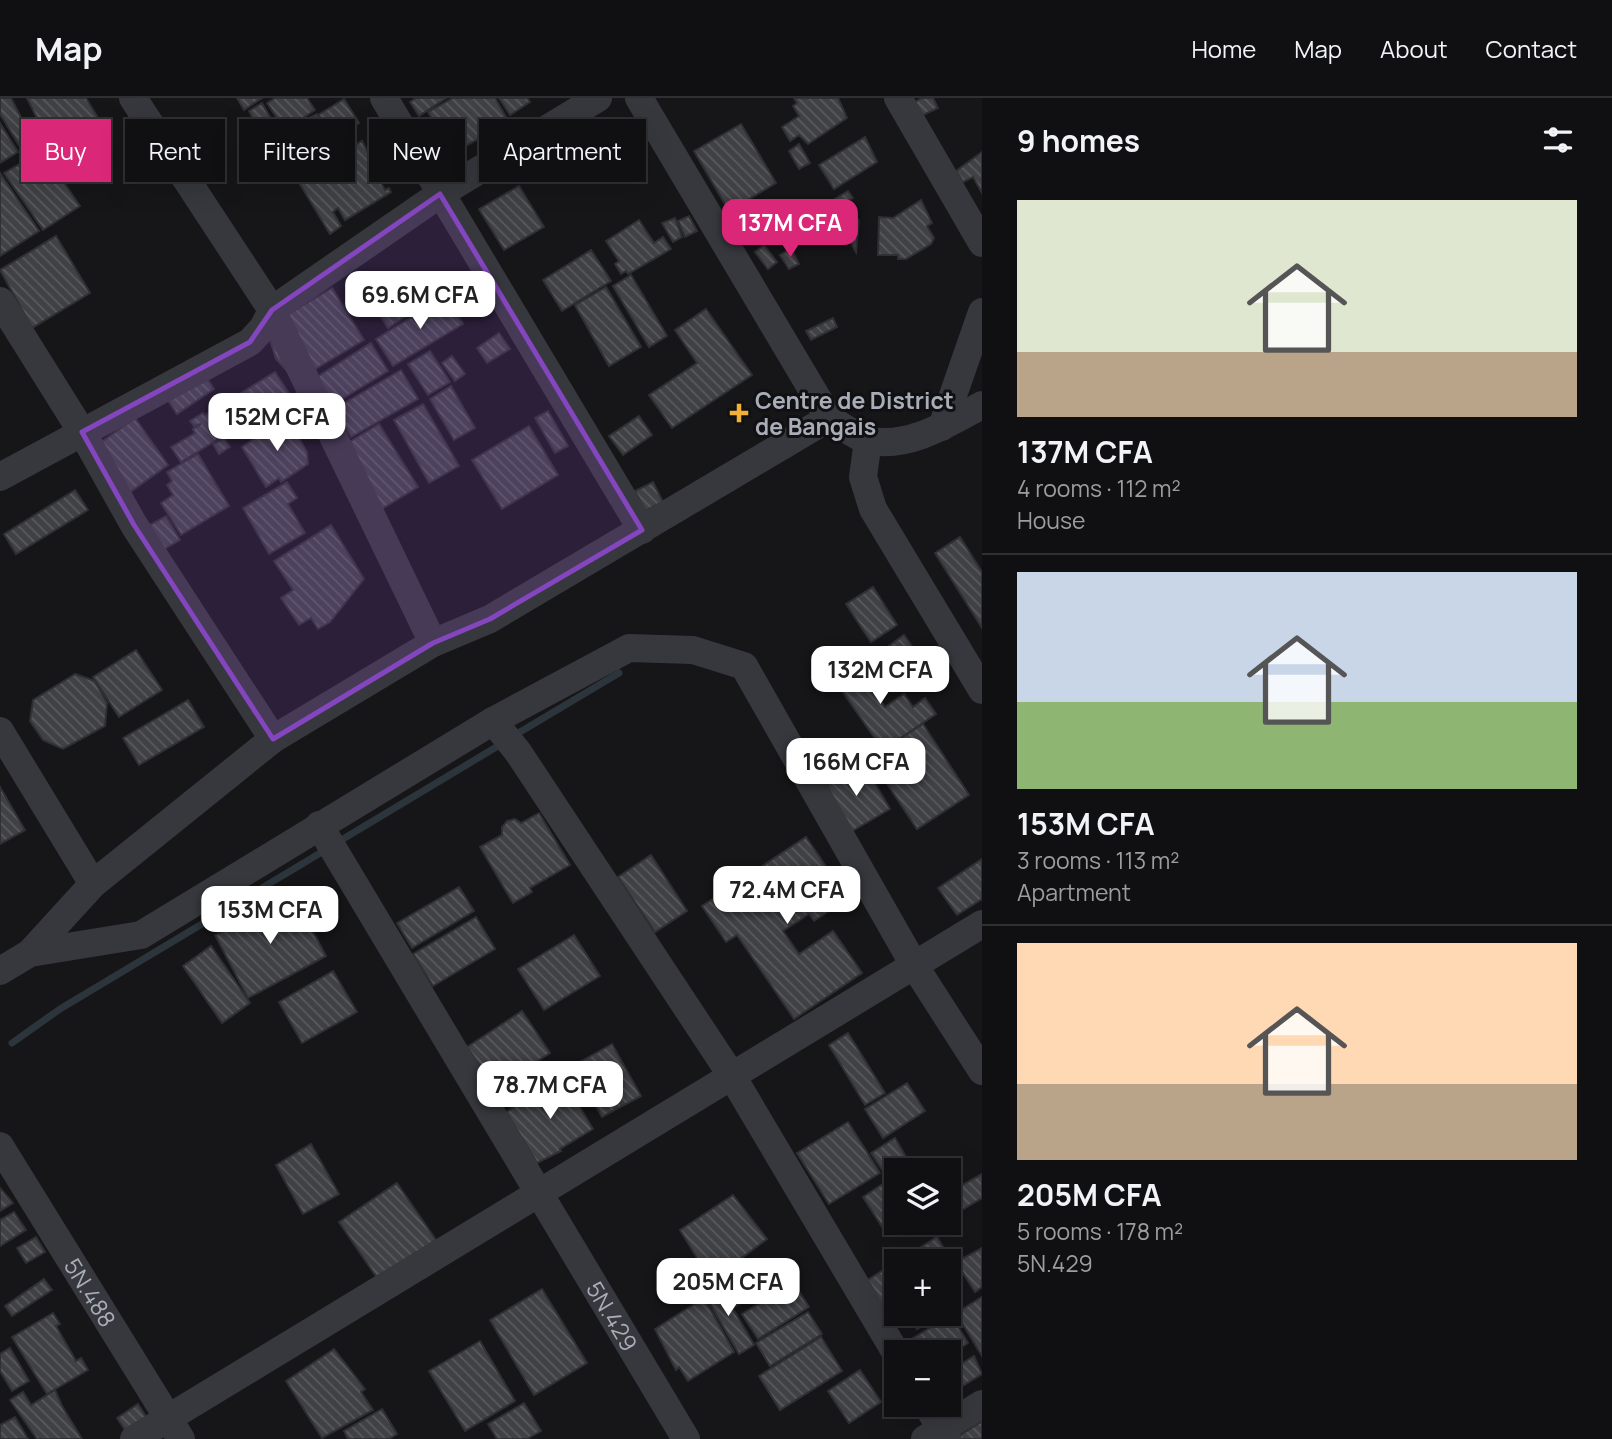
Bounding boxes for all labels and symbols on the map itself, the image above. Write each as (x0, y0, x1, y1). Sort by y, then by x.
pin: 137M CFA (718, 200, 862, 259)
pin: 69.6M CFA (340, 272, 500, 331)
place label: Centre de District de Bangais (755, 384, 954, 442)
pin: 152M CFA (205, 394, 349, 453)
marker: Centre de District de Bangais (729, 403, 749, 423)
pin: 132M CFA (808, 646, 952, 706)
pin: 166M CFA (784, 738, 928, 798)
pin: 72.4M CFA (707, 866, 867, 926)
pin: 153M CFA (198, 886, 342, 946)
pin: 78.7M CFA (470, 1062, 630, 1121)
street label: 5N.488 (57, 1252, 124, 1333)
pin: 205M CFA (656, 1258, 800, 1318)
street label: 5N.429 (579, 1275, 646, 1357)

